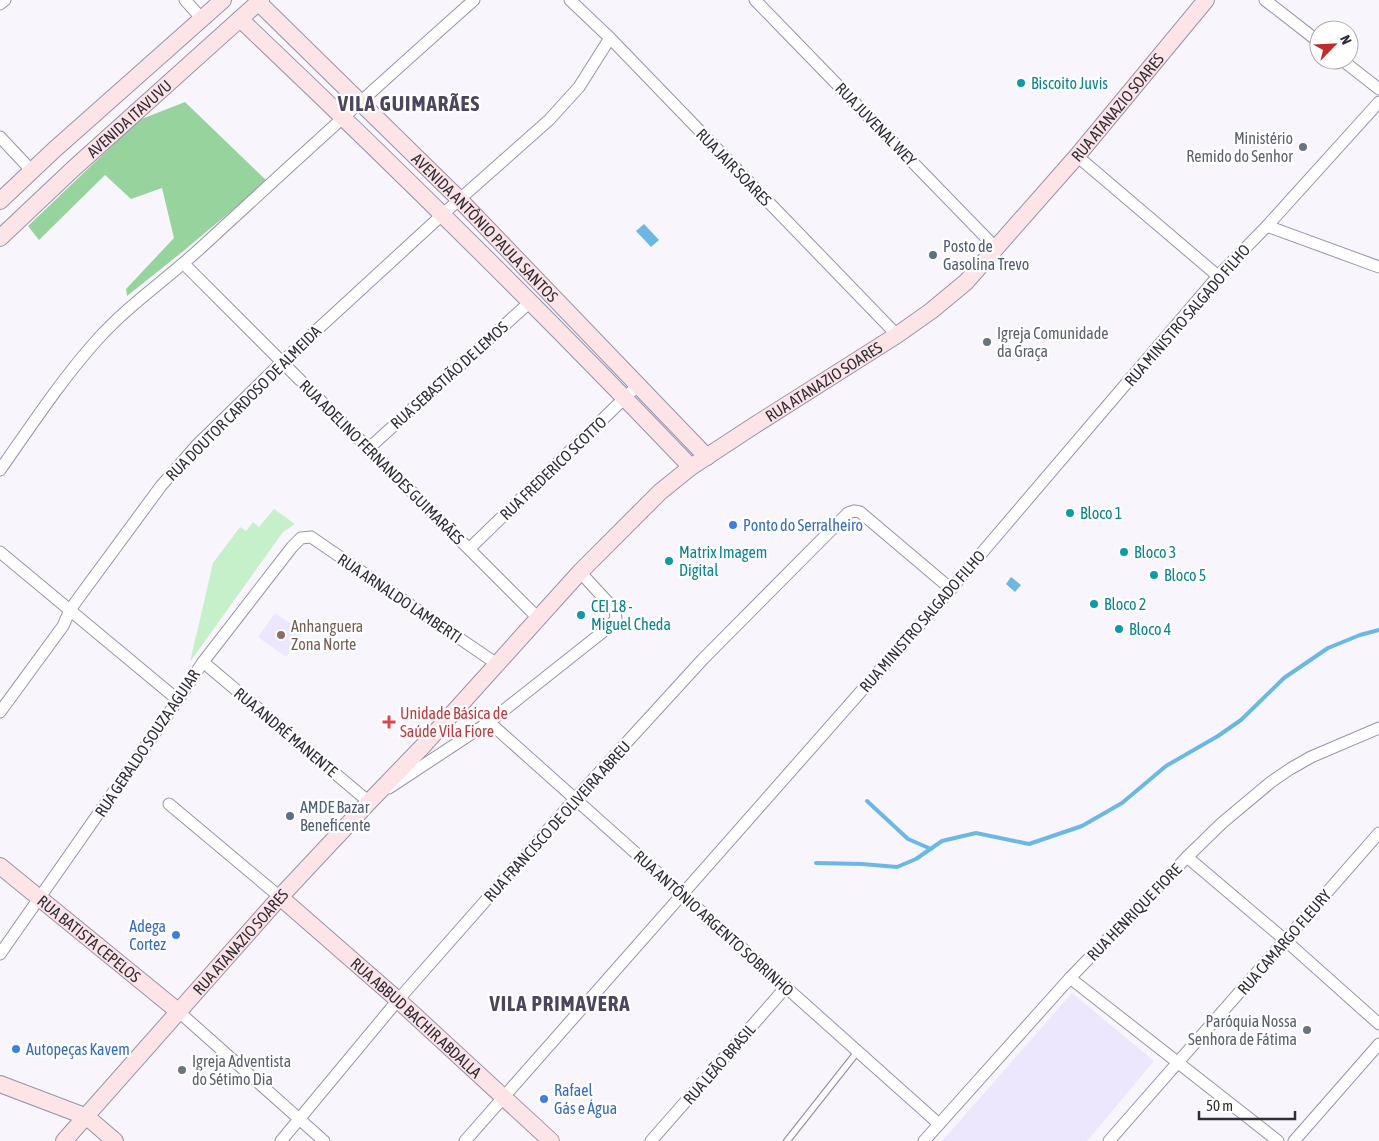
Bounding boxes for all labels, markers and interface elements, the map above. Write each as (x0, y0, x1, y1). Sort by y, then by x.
north arrow (1309, 20, 1359, 70)
text: N (1337, 33, 1355, 47)
street label: RUA ATANAZIO SOARES (1068, 50, 1167, 165)
place label: Biscoito Juvis (1031, 74, 1108, 92)
street label: AVENIDA ITAVUVU (83, 76, 175, 161)
marker: Biscoito Juvis (1015, 77, 1027, 89)
street label: RUA JUVENAL WEY (832, 79, 921, 170)
district label: VILA GUIMARÃES (337, 91, 480, 115)
street label: RUA JAIR SOARES (693, 125, 775, 209)
place label: Ministério Remido do Senhor (1186, 129, 1293, 165)
marker: Ministério Remido do Senhor (1297, 141, 1309, 153)
street label: AVENIDA ANTÔNIO PAULA SANTOS (409, 149, 562, 306)
place label: Posto de Gasolina Trevo (943, 237, 1029, 273)
street label: RUA MINISTRO SALGADO FILHO (1121, 241, 1253, 389)
marker: Posto de Gasolina Trevo (927, 249, 939, 261)
street label: RUA SEBASTIÃO DE LEMOS (387, 317, 511, 432)
street label: RUA DOUTOR CARDOSO DE ALMEIDA (162, 322, 324, 484)
place label: Igreja Comunidade da Graça (997, 324, 1109, 361)
marker: Igreja Comunidade da Graça (981, 336, 993, 348)
street label: RUA ATANAZIO SOARES (762, 338, 886, 425)
street label: RUA ADELINO FERNANDES GUIMARÃES (296, 376, 468, 548)
street label: RUA FREDERICO SCOTTO (496, 413, 610, 523)
place label: Bloco 1 (1080, 504, 1122, 522)
marker: Bloco 1 (1064, 507, 1076, 519)
place label: Ponto do Serralheiro (743, 516, 863, 534)
marker: Ponto do Serralheiro (727, 519, 739, 531)
place label: Matrix Imagem Digital (679, 543, 767, 580)
place label: Bloco 3 (1134, 543, 1176, 561)
marker: Bloco 3 (1118, 546, 1130, 558)
street label: RUA MINISTRO SALGADO FILHO (856, 547, 988, 695)
street label: RUA ARNALDO LAMBERTI (335, 550, 465, 646)
marker: Matrix Imagem Digital (663, 555, 675, 567)
place label: Bloco 5 (1164, 566, 1206, 584)
marker: Bloco 5 (1148, 569, 1160, 581)
place label: Bloco 2 (1104, 595, 1146, 613)
place label: CEI 18 - Miguel Cheda (591, 597, 671, 634)
marker: Bloco 2 (1088, 598, 1100, 610)
marker: CEI 18 - Miguel Cheda (575, 609, 587, 621)
place label: Anhanguera Zona Norte (291, 617, 363, 653)
place label: Bloco 4 (1129, 620, 1171, 638)
marker: Bloco 4 (1113, 623, 1125, 635)
marker: Anhanguera Zona Norte (275, 629, 287, 641)
street label: RUA GERALDO SOUZA AGUIAR (91, 666, 203, 820)
street label: RUA ANDRÉ MANENTE (231, 684, 341, 780)
place label: Unidade Básica de Saúde Vila Fiore (400, 704, 508, 740)
marker: Unidade Básica de Saúde Vila Fiore (382, 715, 396, 729)
street label: RUA FRANCISCO DE OLIVEIRA ABREU (480, 737, 634, 905)
place label: AMDE Bazar Beneficente (300, 798, 371, 834)
marker: AMDE Bazar Beneficente (284, 810, 296, 822)
street label: RUA ANTÔNIO ARGENTO SOBRINHO (631, 847, 797, 999)
street label: RUA HENRIQUE FIORE (1083, 860, 1185, 964)
street label: RUA ATANAZIO SOARES (189, 885, 292, 998)
street label: RUA CAMARGO FLEURY (1234, 885, 1335, 998)
street label: RUA BATISTA CEPELOS (34, 891, 144, 986)
place label: Adega Cortez (129, 917, 166, 953)
marker: Adega Cortez (170, 929, 182, 941)
street label: RUA ABBUD BACHIR ABDALLA (347, 954, 485, 1081)
district label: VILA PRIMAVERA (488, 991, 631, 1015)
place label: Paróquia Nossa Senhora de Fátima (1188, 1012, 1297, 1048)
street label: RUA LEÃO BRASIL (679, 1020, 759, 1108)
marker: Paróquia Nossa Senhora de Fátima (1301, 1024, 1313, 1036)
place label: Autopeças Kavem (26, 1040, 130, 1059)
marker: Autopeças Kavem (10, 1043, 22, 1055)
place label: Igreja Adventista do Sétimo Dia (192, 1052, 291, 1088)
marker: Igreja Adventista do Sétimo Dia (176, 1064, 188, 1076)
place label: Rafael Gás e Água (554, 1081, 617, 1118)
scale bar (1199, 1088, 1295, 1120)
marker: Rafael Gás e Água (538, 1093, 550, 1105)
text: 50 m (1206, 1097, 1233, 1114)

